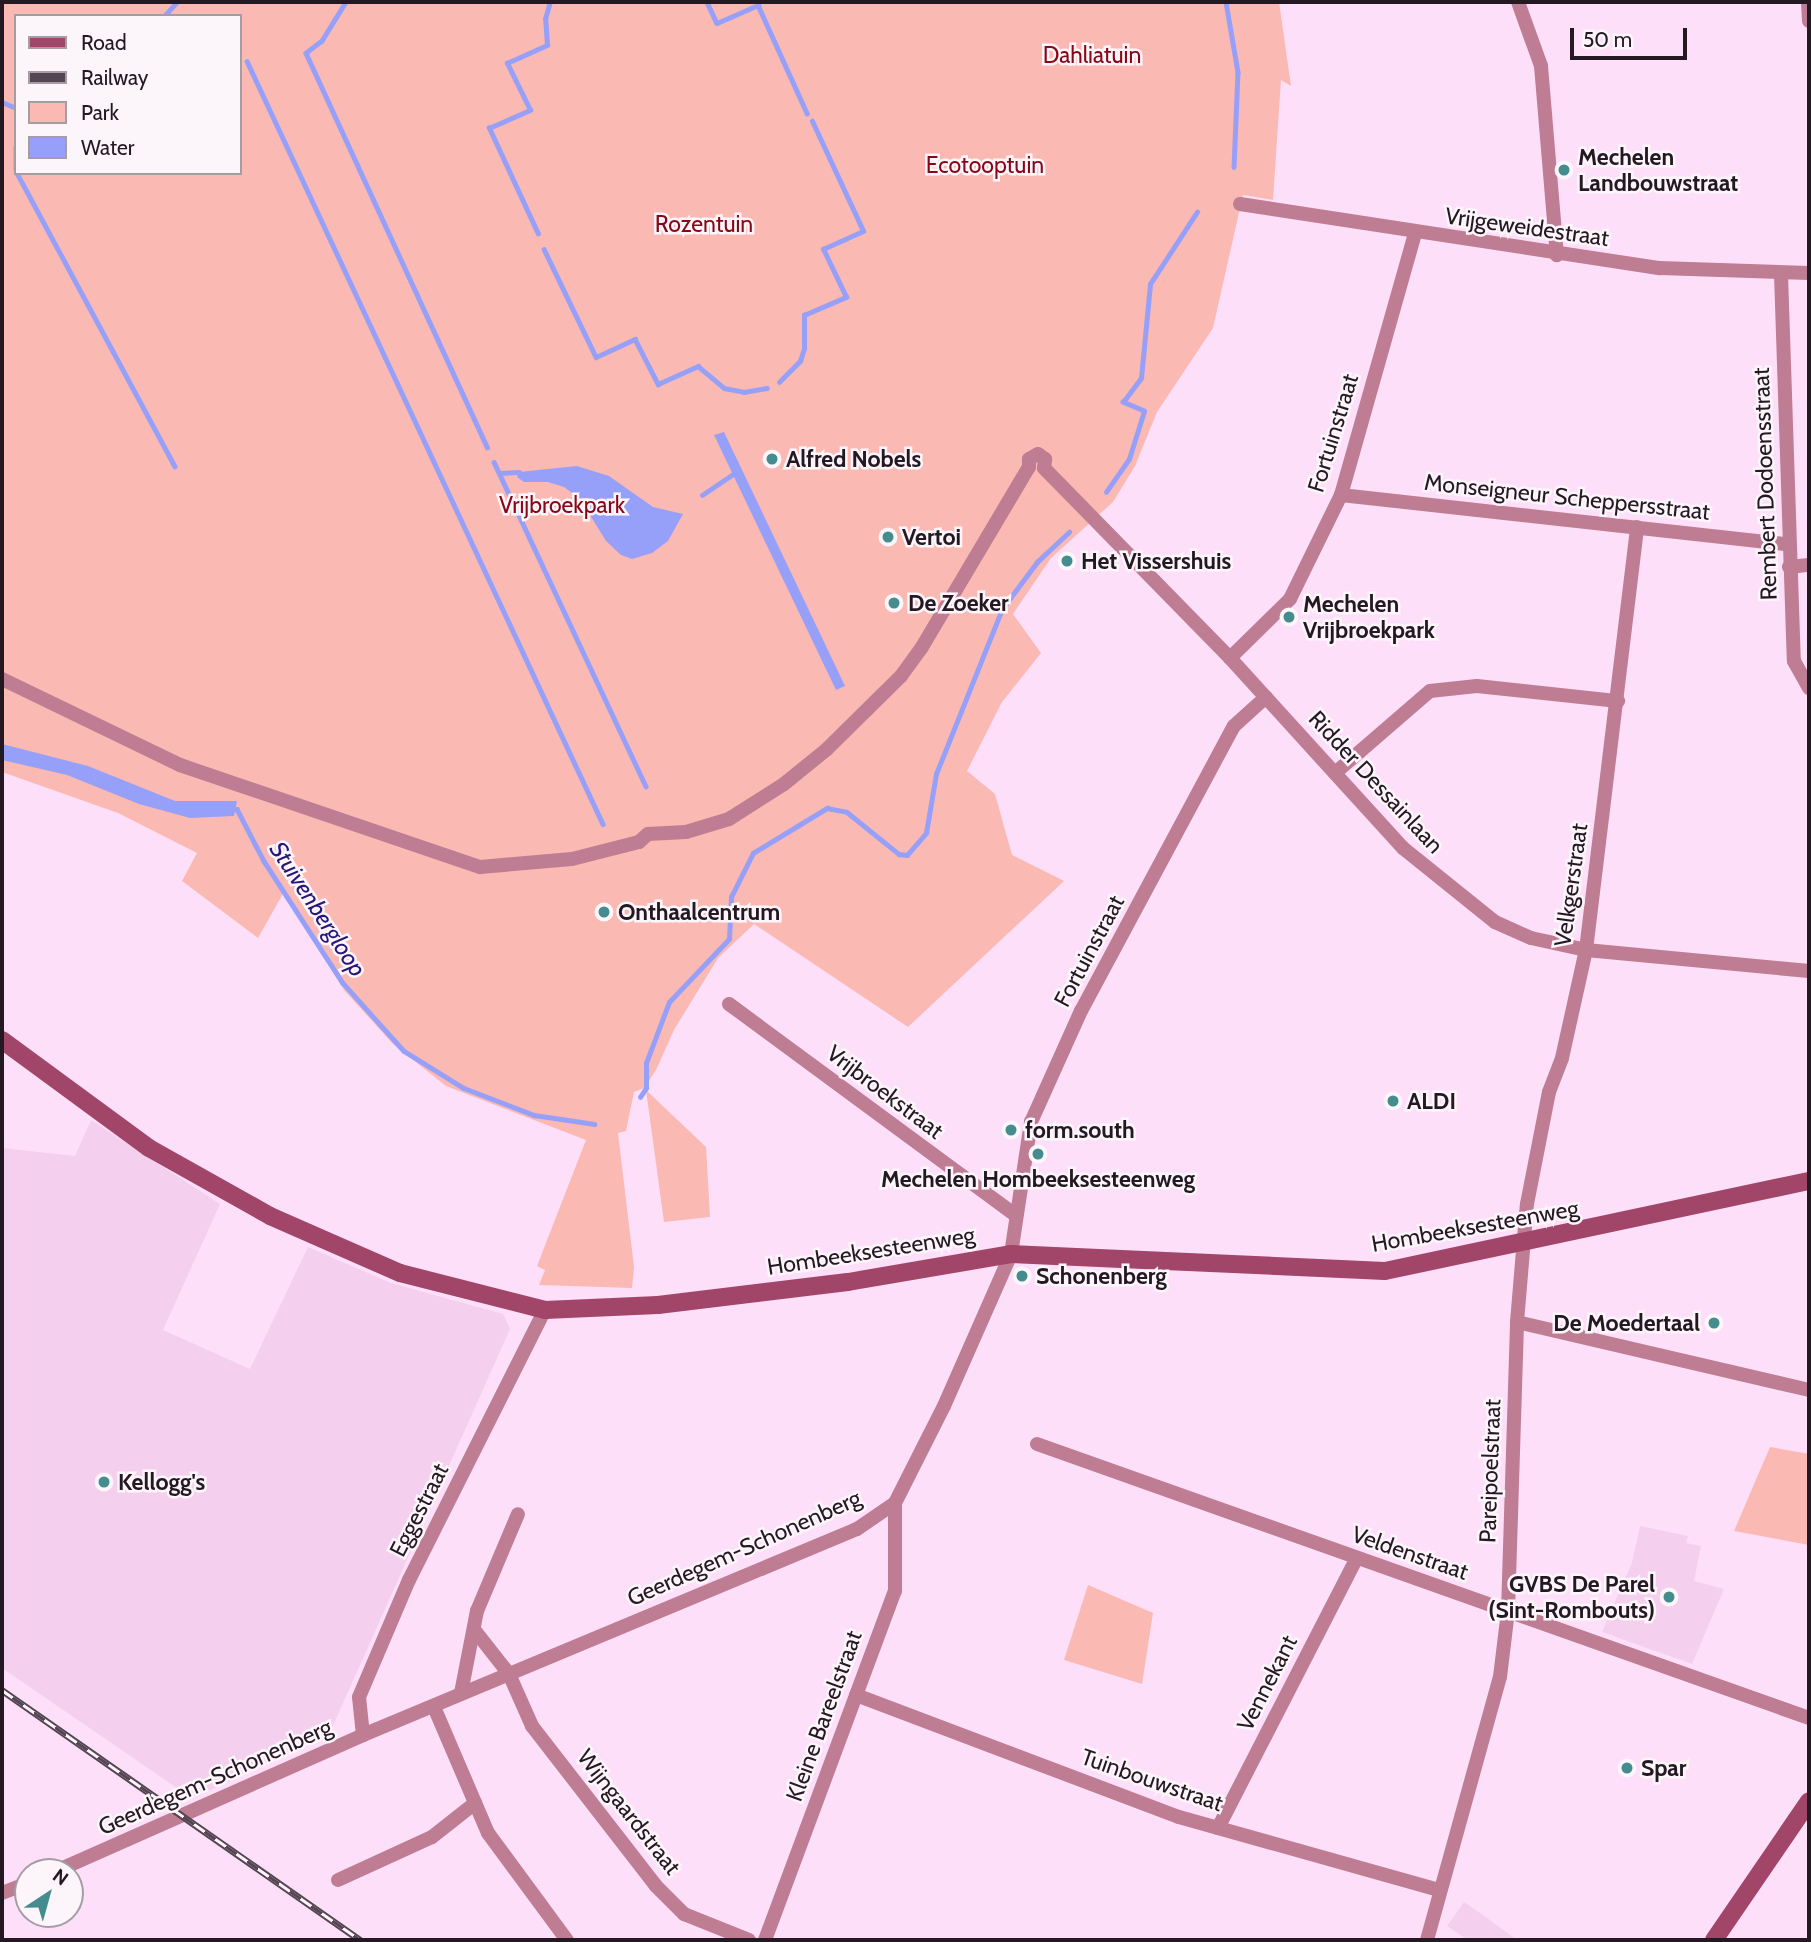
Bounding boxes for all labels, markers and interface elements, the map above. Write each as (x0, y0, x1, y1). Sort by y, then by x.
legend (14, 14, 242, 175)
scale bar (1573, 14, 1690, 58)
text: 50 m (1583, 27, 1632, 52)
text: Road (81, 30, 127, 55)
park label: Dahliatuin (1043, 41, 1141, 69)
text: Railway (81, 65, 148, 90)
text: Park (81, 100, 119, 125)
text: Water (81, 135, 134, 160)
place label: Mechelen Landbouwstraat (1578, 143, 1738, 197)
park label: Ecotooptuin (926, 151, 1044, 179)
marker: Mechelen Landbouwstraat (1556, 162, 1572, 178)
street label: Vrijgeweidestraat (1443, 202, 1611, 252)
park label: Rozentuin (655, 210, 753, 238)
street label: Rembert Dodoensstraat (1747, 367, 1783, 601)
street label: Fortuinstraat (1302, 370, 1364, 496)
place label: Alfred Nobels (786, 445, 921, 473)
marker: Alfred Nobels (764, 451, 780, 467)
street label: Monseigneur Scheppersstraat (1423, 468, 1711, 526)
park label: Vrijbroekpark (499, 491, 625, 519)
place label: Vertoi (902, 523, 961, 551)
marker: Vertoi (880, 529, 896, 545)
place label: Het Vissershuis (1081, 547, 1231, 575)
marker: Het Vissershuis (1059, 553, 1075, 569)
place label: De Zoeker (908, 589, 1009, 617)
place label: Mechelen Vrijbroekpark (1303, 590, 1435, 644)
marker: De Zoeker (886, 595, 902, 611)
marker: Mechelen Vrijbroekpark (1281, 609, 1297, 625)
street label: Ridder Dessainlaan (1303, 705, 1449, 859)
street label: Velkgerstraat (1549, 822, 1593, 948)
water label: Stuivenbergloop (264, 836, 372, 982)
street label: Fortuinstraat (1048, 890, 1130, 1012)
place label: Onthaalcentrum (618, 898, 780, 926)
marker: Onthaalcentrum (596, 904, 612, 920)
street label: Vrijbroekstraat (821, 1039, 949, 1145)
place label: ALDI (1407, 1087, 1456, 1115)
marker: ALDI (1385, 1093, 1401, 1109)
place label: form.south (1025, 1116, 1135, 1144)
marker: form.south (1003, 1122, 1019, 1138)
marker: Mechelen Hombeeksesteenweg (1030, 1146, 1046, 1162)
place label: Mechelen Hombeeksesteenweg (881, 1165, 1195, 1193)
street label: Hombeeksesteenweg (1369, 1194, 1581, 1258)
street label: Hombeeksesteenweg (765, 1221, 977, 1281)
place label: Schonenberg (1036, 1262, 1167, 1290)
marker: Schonenberg (1014, 1268, 1030, 1284)
place label: De Moedertaal (1553, 1309, 1700, 1337)
marker: De Moedertaal (1706, 1315, 1722, 1331)
street label: Pareipoelstraat (1474, 1398, 1506, 1544)
street label: Eggestraat (384, 1459, 454, 1561)
place label: Kellogg's (118, 1468, 205, 1496)
marker: Kellogg's (96, 1474, 112, 1490)
street label: Geerdegem-Schonenberg (623, 1484, 865, 1612)
street label: Veldenstraat (1348, 1520, 1472, 1586)
place label: GVBS De Parel (Sint-Rombouts) (1488, 1570, 1655, 1624)
marker: GVBS De Parel (Sint-Rombouts) (1661, 1589, 1677, 1605)
street label: Kleine Bareelstraat (780, 1627, 868, 1805)
street label: Vennekant (1231, 1631, 1303, 1735)
street label: Geerdegem-Schonenberg (94, 1713, 336, 1841)
street label: Tuinbouwstraat (1077, 1743, 1227, 1817)
street label: Wijngaardstraat (571, 1744, 687, 1880)
place label: Spar (1641, 1754, 1686, 1782)
marker: Spar (1619, 1760, 1635, 1776)
north arrow (14, 1858, 84, 1928)
text: N (48, 1864, 73, 1890)

